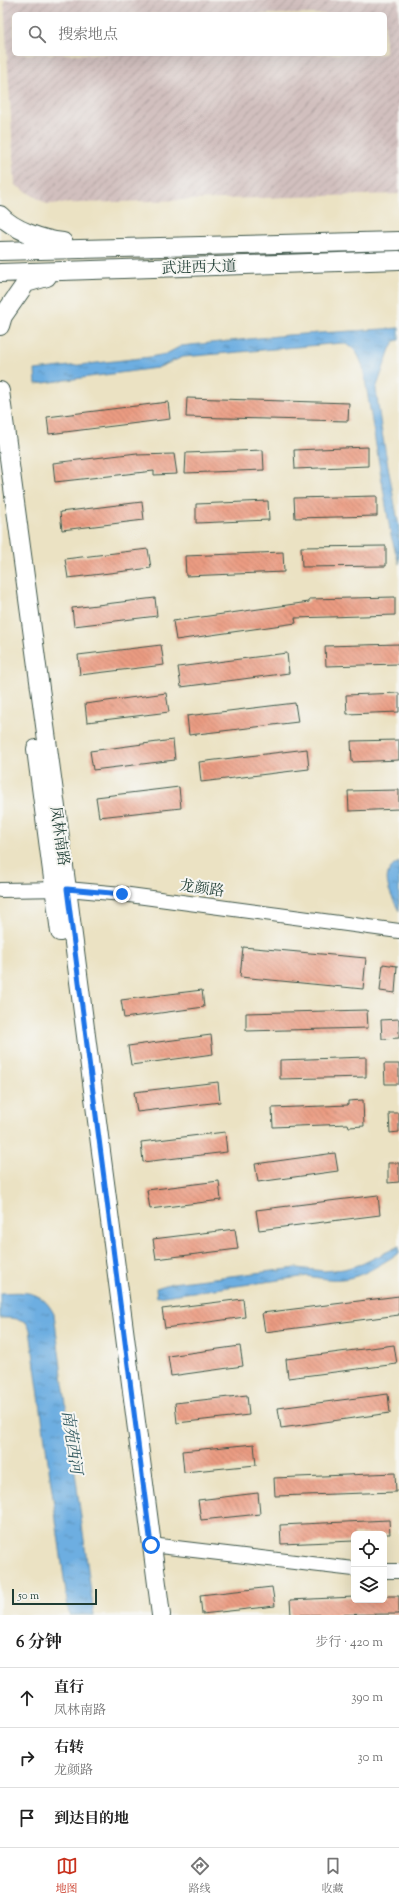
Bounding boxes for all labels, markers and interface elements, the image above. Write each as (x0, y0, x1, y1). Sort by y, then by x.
search box (12, 12, 387, 56)
icon: search (26, 23, 48, 45)
text: 搜索地点 (58, 25, 118, 46)
street label: 武进西大道 (161, 257, 237, 280)
street label: 凤林南路 (44, 805, 73, 867)
street label: 龙颜路 (178, 876, 226, 903)
route end (113, 885, 131, 903)
water label: 南苑西河 (55, 1409, 87, 1479)
map controls (351, 1531, 387, 1603)
button: locate (351, 1531, 387, 1567)
route start (142, 1536, 160, 1554)
button: layers (351, 1567, 387, 1603)
scale bar (12, 1587, 97, 1606)
text: 50 m (18, 1588, 39, 1604)
text: 6 分钟 (16, 1631, 62, 1655)
text: 步行 · 420 m (315, 1634, 383, 1652)
text: 直行 (54, 1678, 84, 1699)
icon: ahead (16, 1687, 38, 1709)
text: 390 m (351, 1689, 383, 1707)
text: 凤林南路 (54, 1702, 106, 1720)
text: 右转 (54, 1738, 84, 1759)
icon: right (16, 1747, 38, 1769)
text: 30 m (357, 1749, 383, 1767)
text: 龙颜路 (54, 1762, 93, 1780)
icon: arrive (16, 1807, 38, 1829)
text: 到达目的地 (54, 1809, 129, 1830)
tab: 地图 (56, 1855, 78, 1897)
tab: 路线 (189, 1855, 211, 1897)
tab: 收藏 (322, 1855, 344, 1897)

